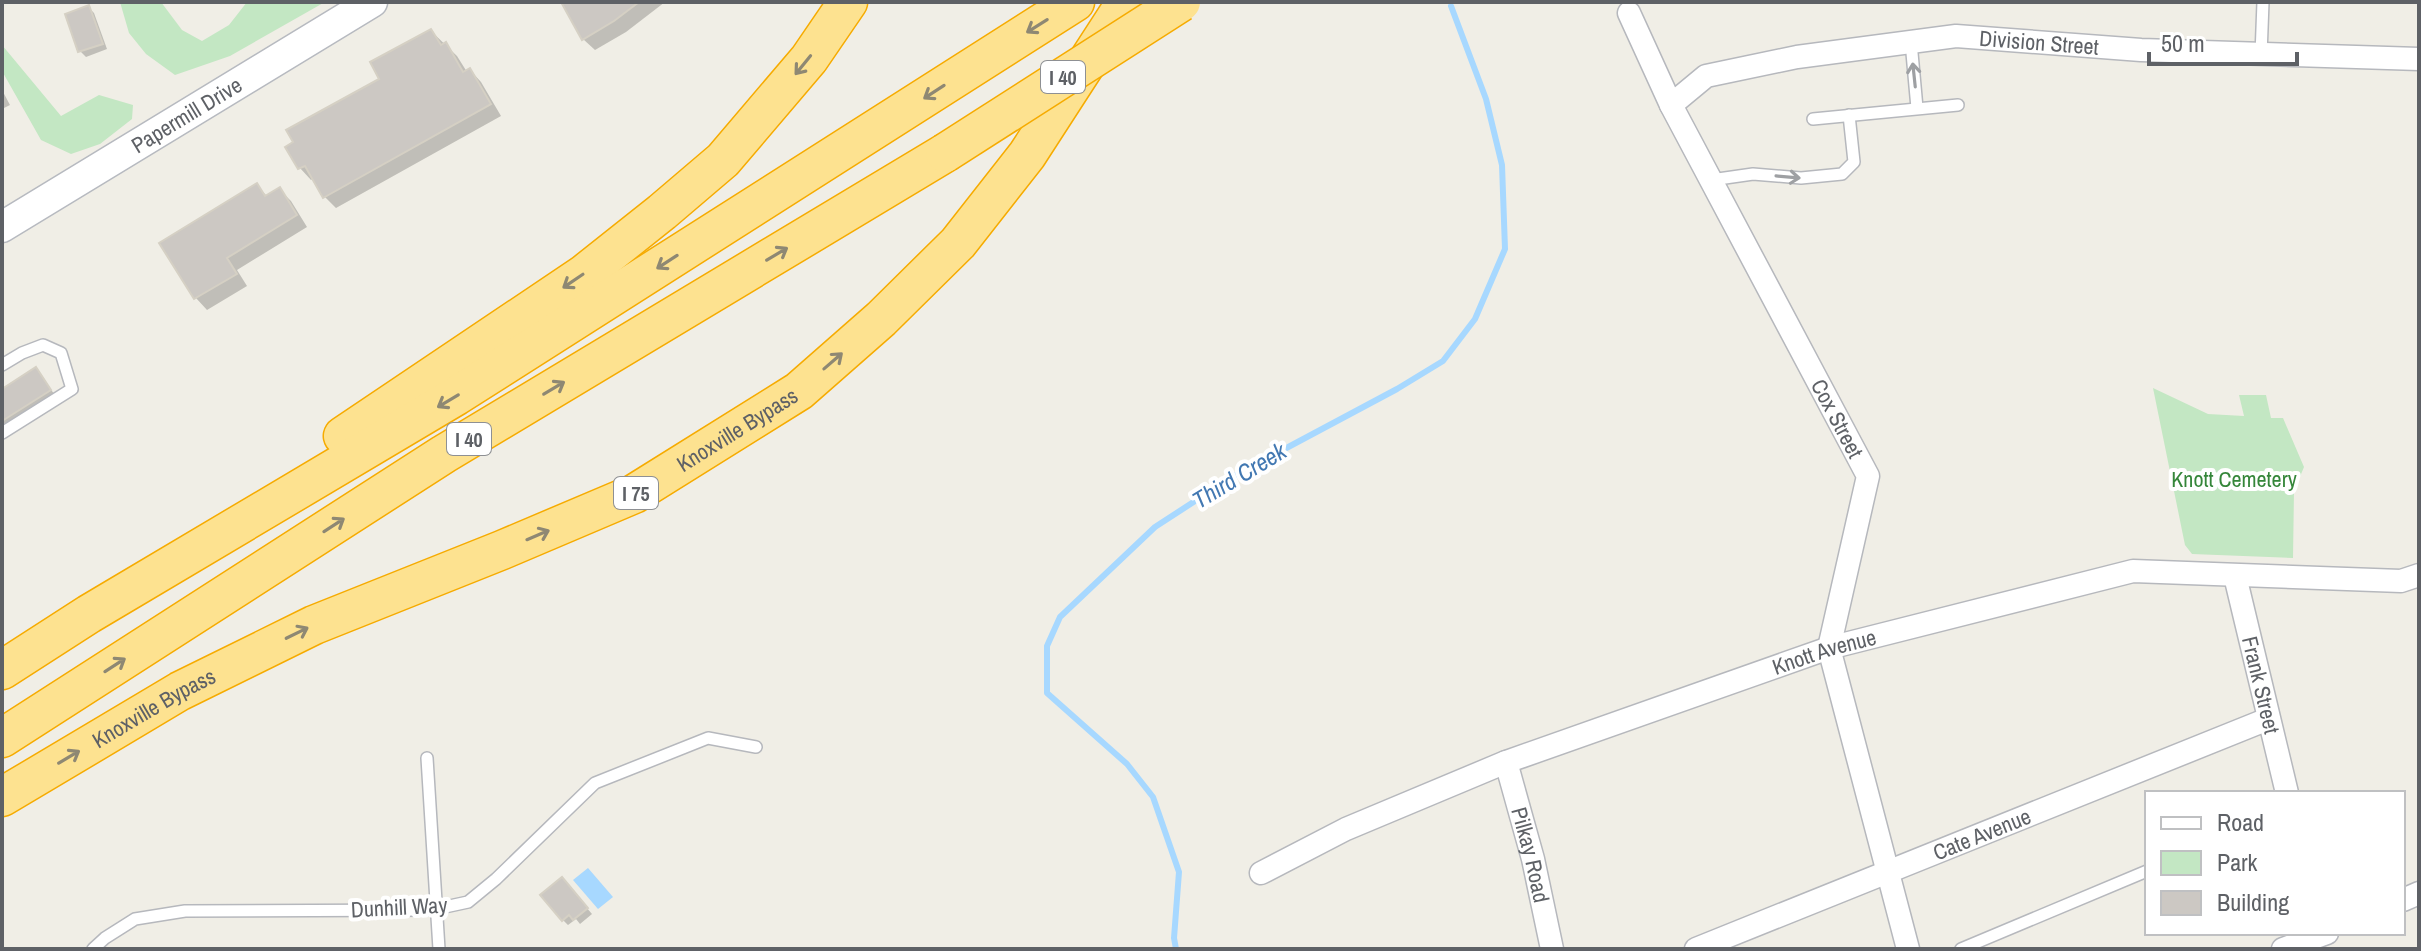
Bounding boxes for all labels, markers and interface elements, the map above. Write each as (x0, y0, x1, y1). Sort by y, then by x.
scale bar (2149, 16, 2297, 66)
one-way arrow (1026, 18, 1049, 34)
street label: Division Street (1978, 23, 2100, 62)
text: 50 m (2161, 27, 2205, 59)
one-way arrow (794, 55, 812, 75)
road number: I 40 (1041, 61, 1085, 93)
one-way arrow (1906, 62, 1921, 89)
street label: Papermill Drive (126, 70, 248, 160)
one-way arrow (923, 84, 946, 100)
one-way arrow (1775, 170, 1801, 185)
one-way arrow (765, 245, 788, 261)
one-way arrow (656, 254, 679, 270)
one-way arrow (563, 273, 585, 289)
one-way arrow (822, 352, 843, 370)
street label: Cox Street (1804, 374, 1871, 463)
one-way arrow (542, 380, 565, 396)
street label: Knoxville Bypass (671, 380, 803, 479)
one-way arrow (437, 393, 460, 409)
road number: I 40 (447, 423, 491, 455)
water label: Third Creek (1186, 434, 1293, 515)
park label: Knott Cemetery (2171, 464, 2297, 494)
road number: I 75 (614, 477, 658, 509)
one-way arrow (322, 517, 344, 533)
one-way arrow (525, 526, 550, 541)
street label: Knott Avenue (1768, 622, 1879, 682)
one-way arrow (285, 625, 309, 640)
street label: Frank Street (2235, 633, 2287, 737)
one-way arrow (103, 657, 126, 673)
street label: Knoxville Bypass (86, 661, 220, 755)
one-way arrow (57, 749, 80, 765)
legend (2145, 791, 2405, 935)
street label: Cate Avenue (1928, 801, 2035, 867)
street label: Pilkay Road (1504, 804, 1557, 905)
text: Road (2217, 806, 2264, 838)
text: Park (2217, 846, 2258, 878)
text: Building (2217, 886, 2289, 918)
street label: Dunhill Way (350, 889, 448, 925)

